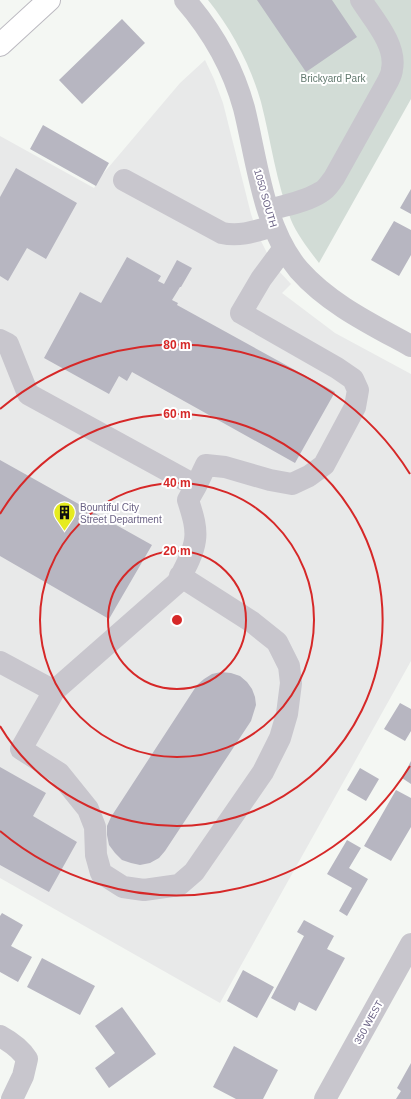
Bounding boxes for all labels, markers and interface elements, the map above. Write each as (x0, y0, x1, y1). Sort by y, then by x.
park label: Brickyard Park (300, 73, 367, 84)
street label: 1050 SOUTH (252, 168, 279, 229)
text: 80 m (163, 338, 191, 352)
text: 60 m (163, 407, 191, 421)
text: 40 m (163, 476, 191, 490)
building icon: Bountiful City Street Department (52, 500, 78, 533)
place label: Bountiful City Street Department (80, 502, 162, 525)
text: 20 m (163, 544, 191, 558)
centre of rings (170, 613, 184, 627)
street label: 350 WEST (352, 998, 385, 1046)

